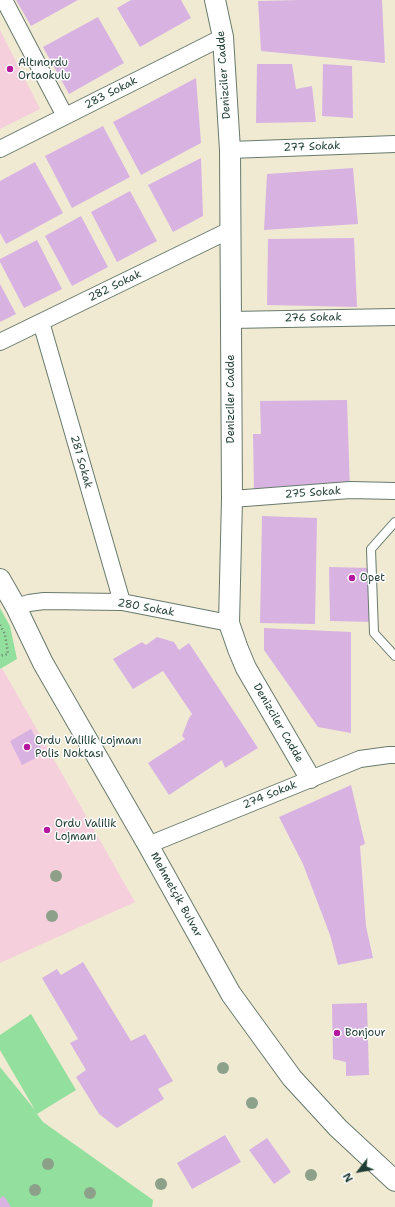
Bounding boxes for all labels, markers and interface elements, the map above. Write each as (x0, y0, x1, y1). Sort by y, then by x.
street label: Denizciler Cadde (214, 30, 234, 120)
place label: Altınordu Ortaokulu (18, 56, 70, 82)
marker: Altınordu Ortaokulu (5, 64, 15, 74)
street label: 283 Sokak (82, 74, 140, 112)
street label: 277 Sokak (283, 139, 341, 155)
street label: 282 Sokak (86, 267, 144, 305)
street label: 276 Sokak (284, 311, 342, 325)
street label: Denizciler Cadde (224, 355, 238, 443)
street label: 281 Sokak (67, 434, 95, 490)
street label: 275 Sokak (284, 484, 342, 502)
place label: Opet (360, 571, 385, 585)
marker: Opet (347, 573, 357, 583)
street label: 280 Sokak (116, 596, 176, 620)
street label: Denizciler Cadde (250, 681, 306, 765)
place label: Ordu Valilik Lojmanı Polis Noktası (35, 734, 142, 760)
marker: Ordu Valilik Lojmanı Polis Noktası (22, 742, 32, 752)
street label: 274 Sokak (241, 778, 299, 812)
place label: Ordu Valilik Lojmanı (55, 817, 117, 843)
marker: Ordu Valilik Lojmanı (42, 825, 52, 835)
street label: Mehmetçik Bulvar (147, 850, 205, 940)
place label: Bonjour (345, 1026, 386, 1040)
marker: Bonjour (332, 1028, 342, 1038)
north arrow (339, 1151, 379, 1191)
text: N (340, 1170, 357, 1185)

